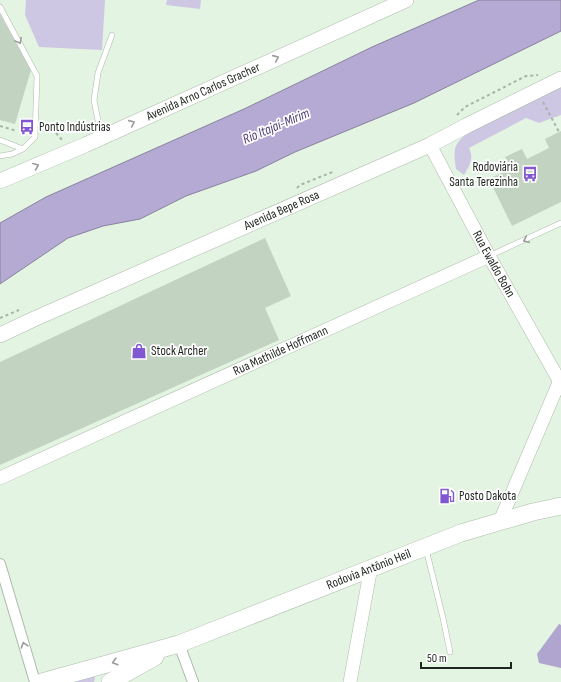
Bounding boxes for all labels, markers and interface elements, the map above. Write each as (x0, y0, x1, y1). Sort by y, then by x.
one-way arrow (14, 37, 21, 44)
one-way arrow (272, 55, 280, 63)
street label: Avenida Arno Carlos Gracher (143, 59, 263, 125)
water label: Rio Itajaí-Mirim (240, 104, 312, 148)
bus stop icon: Ponto Indústrias (18, 118, 36, 136)
place label: Ponto Indústrias (39, 119, 111, 135)
one-way arrow (128, 120, 135, 128)
place label: Rodoviária Santa Terezinha (449, 159, 518, 190)
one-way arrow (32, 163, 39, 171)
bus stop icon: Rodoviária Santa Terezinha (521, 165, 539, 183)
street label: Avenida Bepe Rosa (240, 187, 322, 234)
street label: Rua Ewaldo Bohn (469, 228, 519, 300)
one-way arrow (522, 235, 530, 243)
street label: Rua Mathilde Hoffmann (231, 322, 330, 379)
shop icon: Stock Archer (130, 342, 148, 360)
place label: Stock Archer (151, 343, 207, 359)
fuel station icon: Posto Dakota (438, 487, 456, 505)
place label: Posto Dakota (459, 488, 516, 504)
street label: Rodovia Antônio Heil (324, 546, 413, 593)
one-way arrow (20, 641, 29, 648)
scale bar (421, 644, 511, 670)
text: 50 m (427, 651, 447, 666)
one-way arrow (112, 657, 119, 666)

